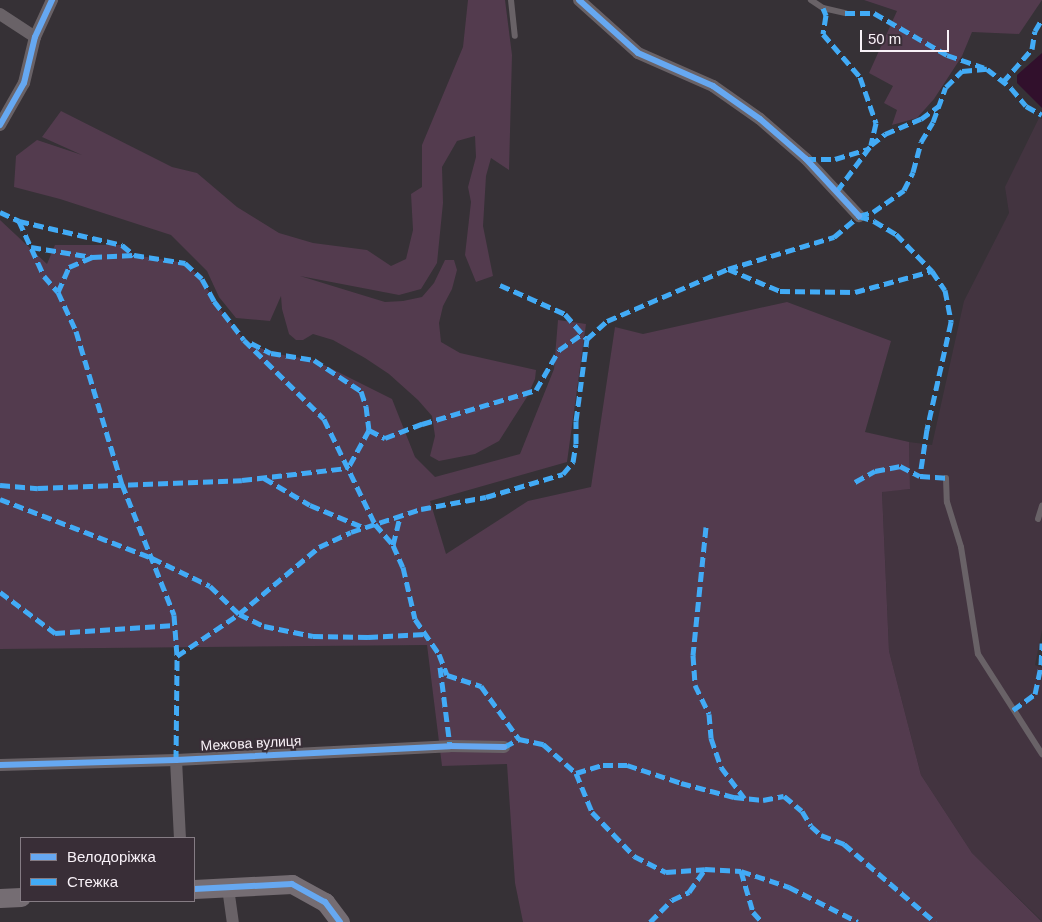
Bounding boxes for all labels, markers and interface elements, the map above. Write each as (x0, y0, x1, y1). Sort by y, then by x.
scale bar (862, 20, 951, 52)
text: 50 m (868, 30, 901, 47)
street label: Межова вулиця (200, 732, 302, 754)
legend (20, 837, 195, 902)
text: Велодоріжка (67, 848, 156, 865)
text: Стежка (67, 873, 118, 890)

